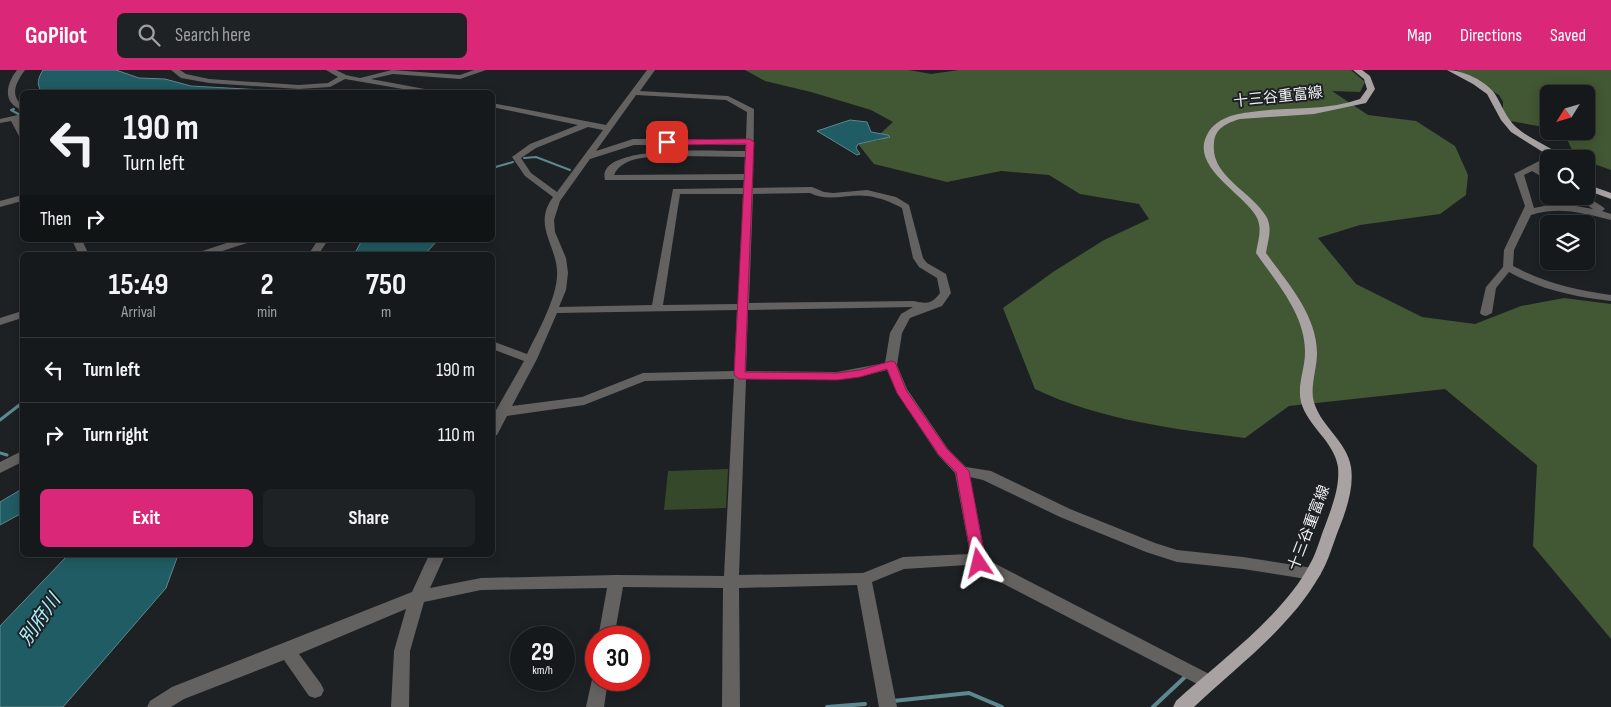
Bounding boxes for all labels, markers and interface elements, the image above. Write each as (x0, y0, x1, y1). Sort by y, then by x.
search box (117, 13, 467, 58)
text: GoPilot (25, 21, 87, 50)
icon: search (135, 21, 163, 49)
text: Search here (175, 24, 251, 47)
text: Map (1407, 25, 1432, 46)
text: Directions (1460, 25, 1522, 46)
text: Saved (1550, 25, 1586, 46)
street label: 十三谷重富線 (1232, 83, 1324, 111)
north arrow (1540, 85, 1595, 140)
map controls (1540, 85, 1595, 270)
text: 190 m (123, 107, 199, 150)
icon: left (40, 110, 105, 175)
pin (646, 121, 688, 163)
icon: arrive (653, 128, 681, 156)
text: Turn left (123, 150, 185, 177)
button: search (1540, 150, 1595, 205)
icon: right (81, 205, 109, 233)
text: Then (40, 208, 71, 231)
button: layers (1540, 215, 1595, 270)
text: 15:49 (109, 267, 169, 303)
text: 2 (261, 267, 274, 303)
text: 750 (366, 267, 406, 303)
text: Arrival (121, 303, 156, 322)
text: min (257, 303, 277, 322)
text: m (381, 303, 391, 322)
icon: left (40, 356, 68, 384)
text: Turn left (83, 359, 140, 382)
text: 190 m (436, 359, 475, 382)
icon: right (40, 421, 68, 449)
text: Turn right (83, 424, 148, 447)
text: 110 m (438, 424, 475, 447)
street label: 十三谷重富線 (1284, 483, 1334, 573)
button: Exit (40, 489, 253, 547)
button: Share (263, 489, 475, 547)
position arrow (952, 536, 1004, 588)
water label: 別府川 (14, 588, 67, 650)
speed limit sign: 30 (585, 626, 650, 691)
text: 29 (531, 637, 554, 668)
text: km/h (532, 663, 553, 678)

